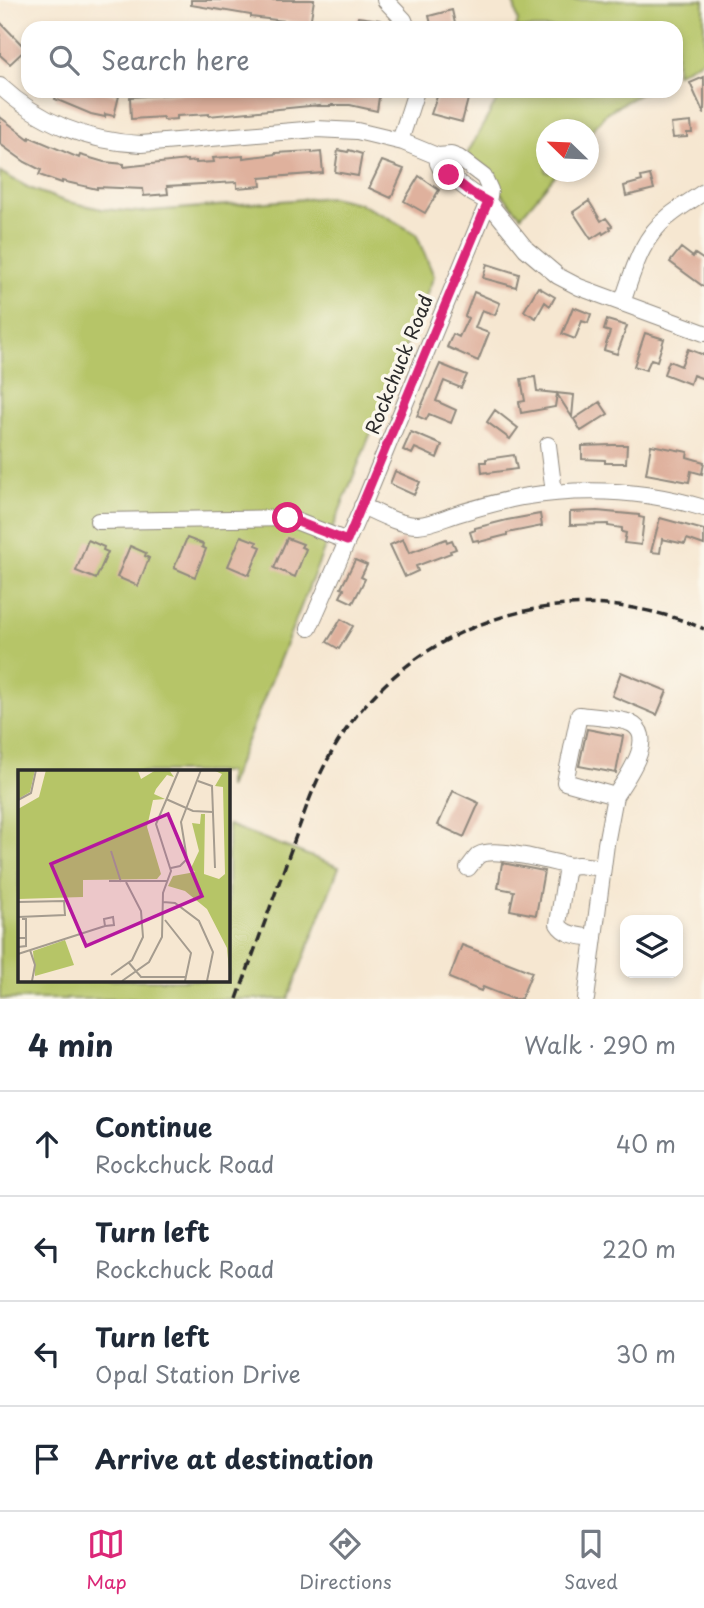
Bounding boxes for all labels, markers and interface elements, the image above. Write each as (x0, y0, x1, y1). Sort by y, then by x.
search box (21, 21, 683, 98)
text: Search here (101, 40, 250, 79)
icon: search (45, 41, 83, 79)
north arrow (536, 119, 599, 182)
route end (433, 159, 464, 190)
street label: Rockchuck Road (357, 290, 439, 438)
route start (272, 502, 303, 533)
inset map (18, 770, 229, 982)
map controls (620, 915, 683, 978)
button: layers (620, 915, 683, 978)
text: 4 min (28, 1022, 114, 1067)
text: Walk · 290 m (524, 1027, 676, 1062)
text: Continue (95, 1107, 212, 1146)
icon: ahead (28, 1125, 66, 1163)
text: 40 m (616, 1126, 676, 1161)
text: Rockchuck Road (95, 1146, 274, 1181)
text: Turn left (95, 1212, 210, 1251)
icon: left (28, 1230, 66, 1268)
text: 220 m (602, 1231, 676, 1266)
text: Rockchuck Road (95, 1251, 274, 1286)
text: Turn left (95, 1317, 210, 1356)
icon: left (28, 1335, 66, 1373)
text: 30 m (615, 1336, 676, 1371)
text: Opal Station Drive (95, 1356, 301, 1391)
text: Arrive at destination (95, 1439, 374, 1478)
icon: arrive (28, 1440, 66, 1478)
tab: Map (86, 1525, 127, 1595)
tab: Directions (299, 1525, 392, 1595)
tab: Saved (564, 1525, 618, 1595)

